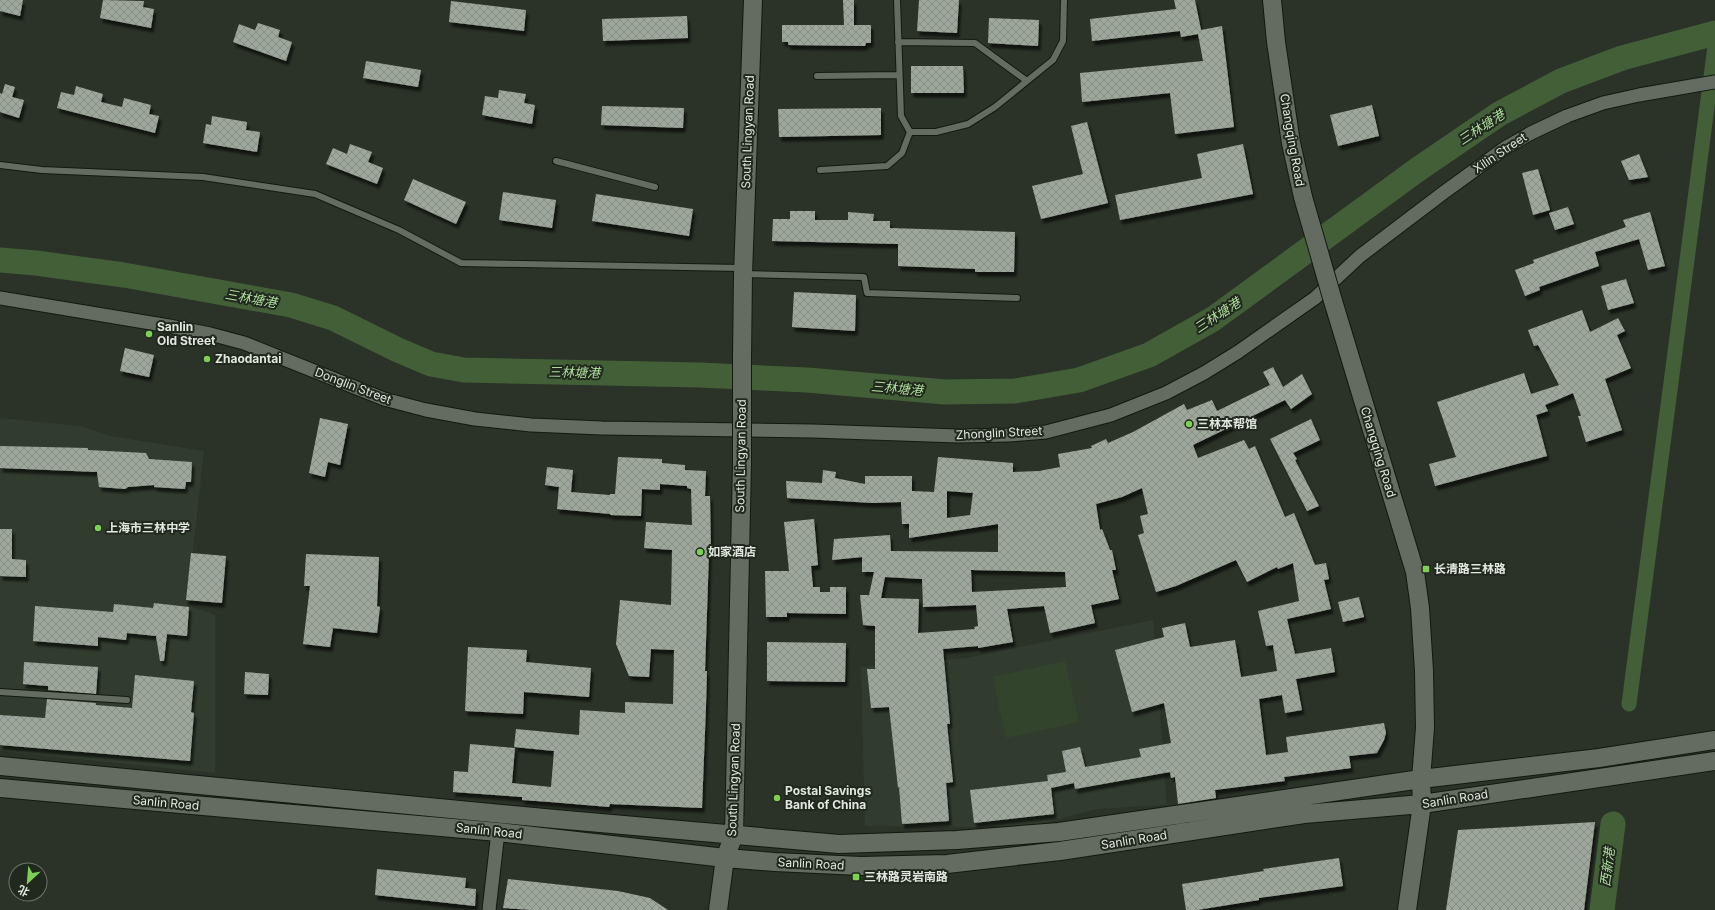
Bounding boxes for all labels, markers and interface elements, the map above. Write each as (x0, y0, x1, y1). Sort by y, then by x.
street label: South Lingyan Road (738, 75, 757, 189)
street label: Changqing Road (1277, 92, 1308, 188)
water label: 三林塘港 (1455, 105, 1509, 148)
street label: Xilin Street (1470, 129, 1529, 176)
water label: 三林塘港 (224, 286, 280, 311)
water label: 三林塘港 (1191, 293, 1245, 336)
place label: Sanlin Old Street (157, 319, 216, 348)
marker: Sanlin Old Street (144, 329, 154, 339)
place label: Zhaodantai (215, 351, 281, 366)
marker: Zhaodantai (202, 354, 212, 364)
street label: Donglin Street (313, 364, 393, 407)
water label: 三林塘港 (548, 364, 602, 380)
water label: 三林塘港 (870, 378, 926, 398)
street label: South Lingyan Road (732, 399, 749, 513)
street label: Changqing Road (1358, 405, 1399, 499)
place label: 三林本帮馆 (1197, 416, 1257, 431)
marker: 三林本帮馆 (1184, 419, 1194, 429)
street label: Zhonglin Street (955, 423, 1043, 442)
place label: 上海市三林中学 (106, 520, 190, 535)
marker: 上海市三林中学 (93, 523, 103, 533)
place label: 如家酒店 (708, 544, 756, 559)
marker: 如家酒店 (695, 547, 705, 557)
place label: 长清路三林路 (1434, 561, 1506, 576)
marker: 长清路三林路 (1421, 564, 1431, 574)
street label: South Lingyan Road (724, 723, 743, 837)
place label: Postal Savings Bank of China (785, 783, 871, 812)
street label: Sanlin Road (1421, 786, 1489, 811)
street label: Sanlin Road (132, 792, 200, 813)
marker: Postal Savings Bank of China (772, 793, 782, 803)
street label: Sanlin Road (455, 820, 523, 841)
street label: Sanlin Road (1100, 827, 1168, 852)
water label: 西新港 (1597, 845, 1618, 887)
street label: Sanlin Road (777, 854, 845, 873)
north arrow (8, 862, 48, 902)
place label: 三林路灵岩南路 (864, 869, 948, 884)
marker: 三林路灵岩南路 (851, 872, 861, 882)
text: 北 (16, 882, 32, 900)

